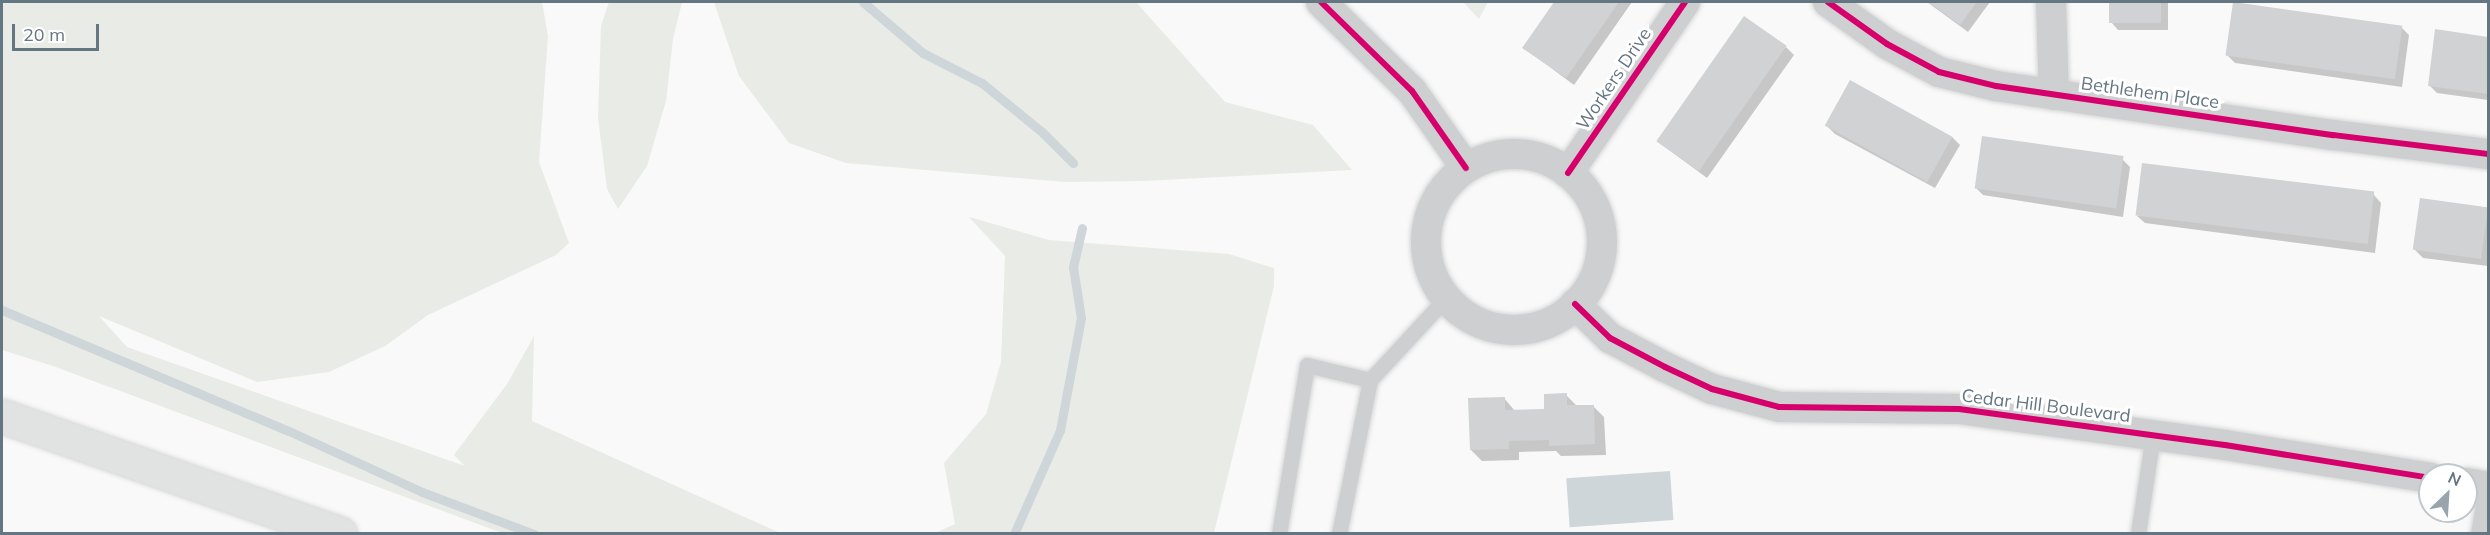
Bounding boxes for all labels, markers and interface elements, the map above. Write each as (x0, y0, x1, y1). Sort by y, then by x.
scale bar (15, 12, 102, 50)
text: 20 m (23, 23, 65, 46)
street label: Workers Drive (1572, 24, 1656, 134)
street label: Bethlehem Place (2080, 73, 2220, 113)
street label: Cedar Hill Boulevard (1960, 385, 2132, 427)
north arrow (2418, 463, 2478, 523)
text: N (2445, 467, 2464, 490)

